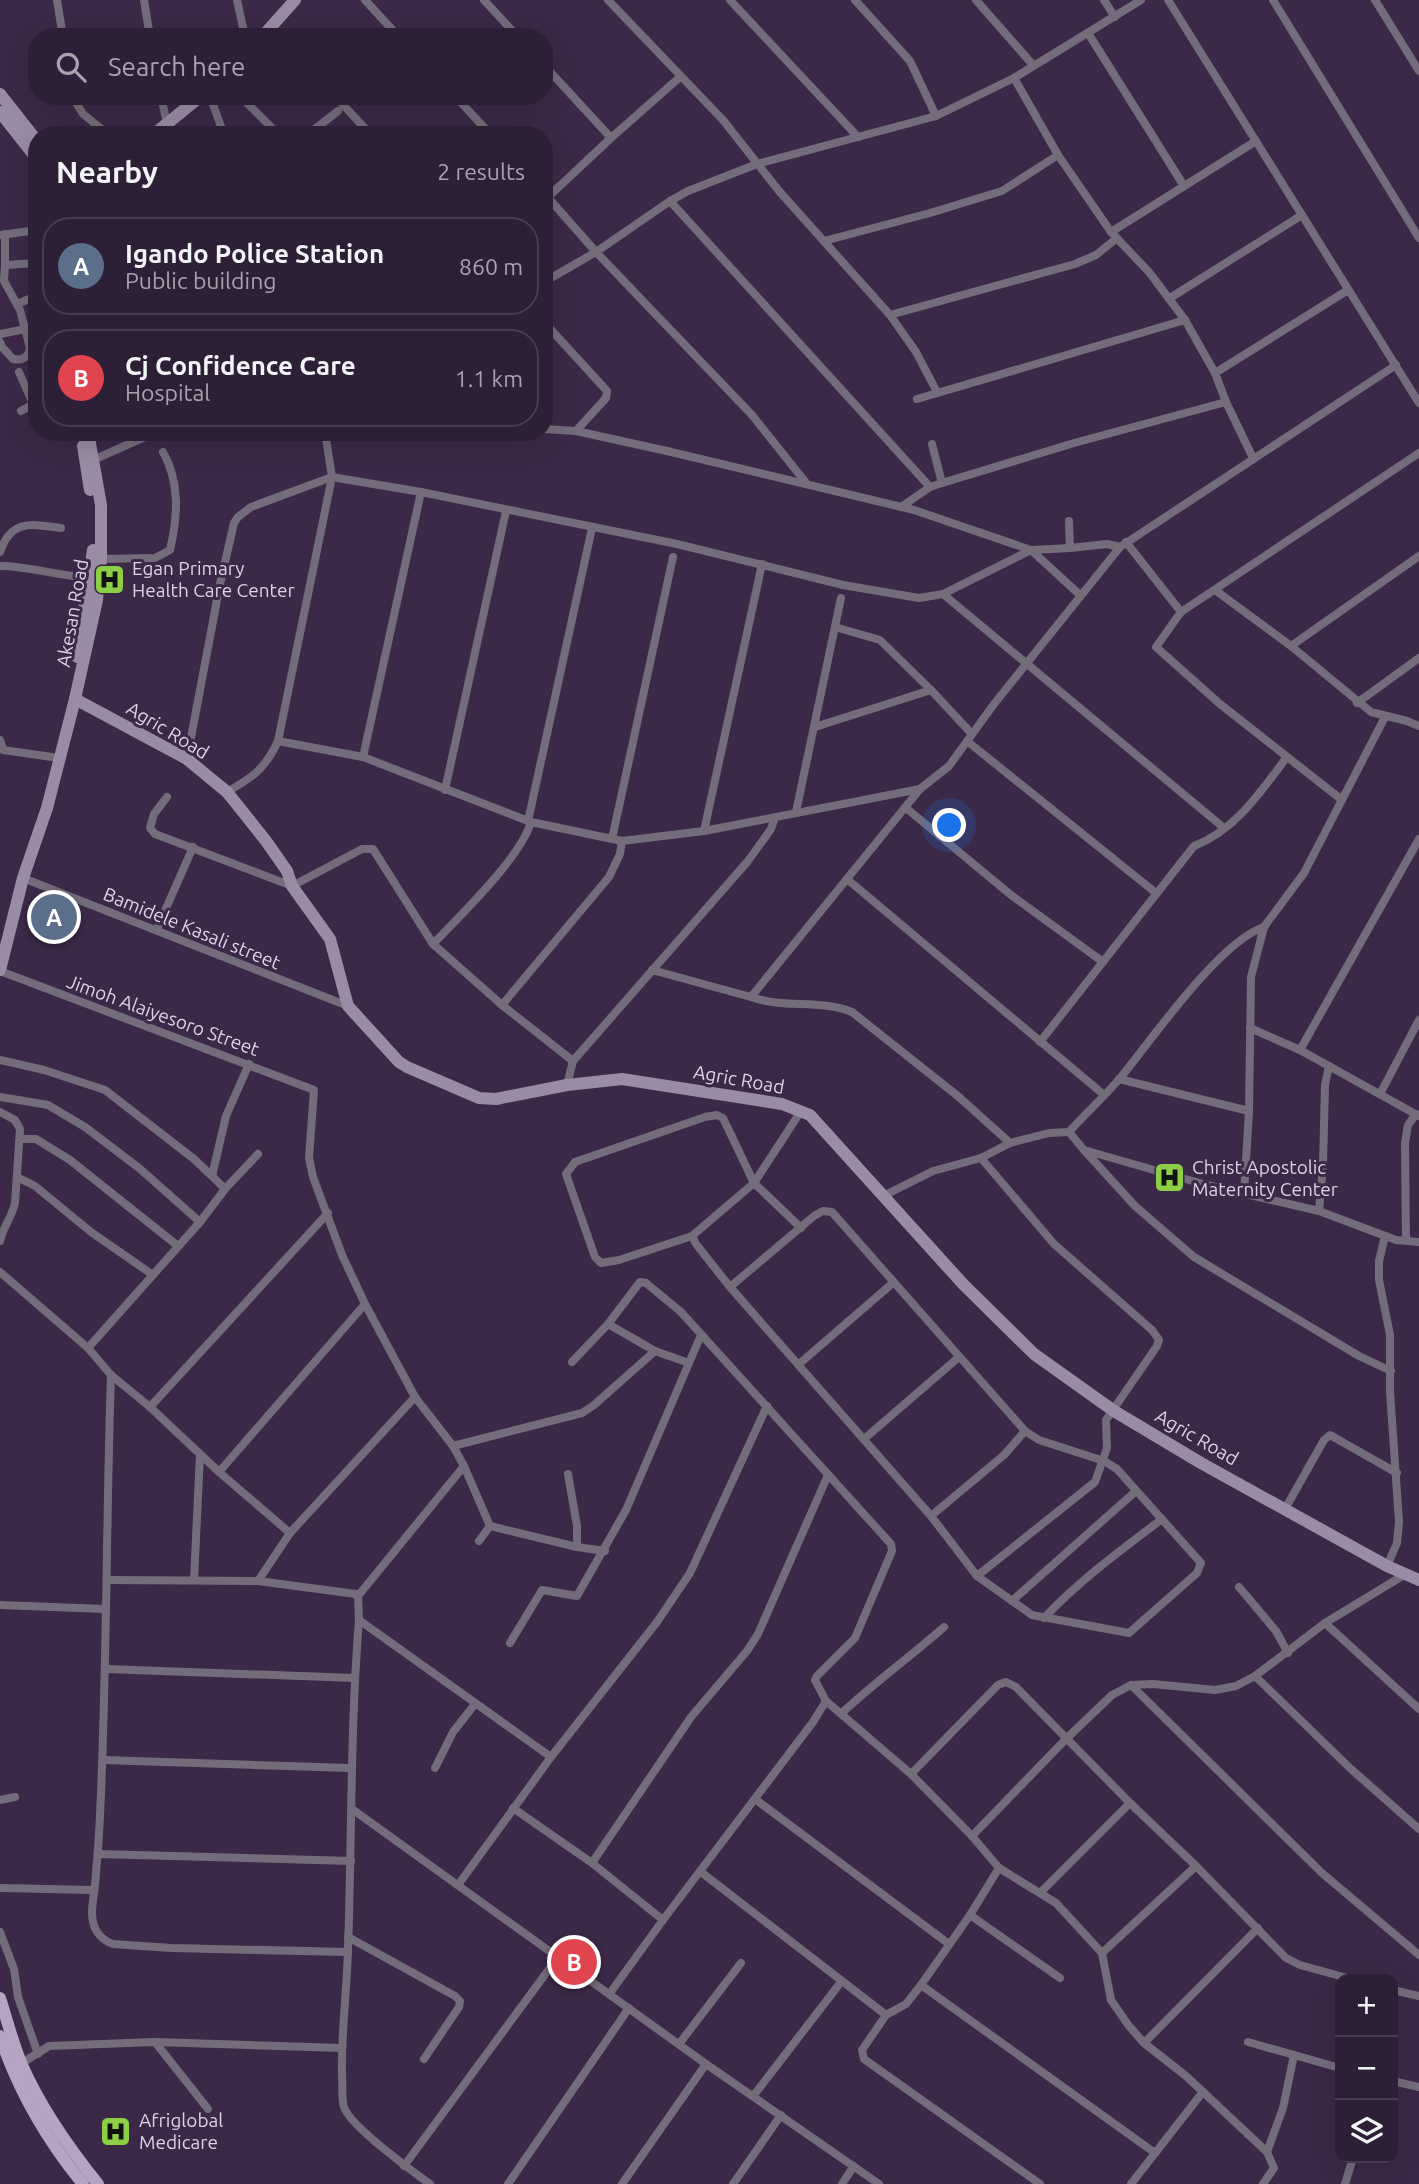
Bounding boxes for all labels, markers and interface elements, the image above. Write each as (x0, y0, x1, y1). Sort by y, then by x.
search box (28, 28, 553, 105)
icon: search (52, 48, 90, 86)
text: Search here (108, 52, 245, 81)
text: Nearby (56, 155, 158, 189)
text: 2 results (437, 159, 525, 184)
text: Igando Police Station (125, 239, 384, 268)
text: A (73, 254, 89, 279)
text: 860 m (459, 254, 523, 279)
text: Public building (125, 268, 277, 293)
text: Cj Confidence Care (125, 351, 356, 380)
text: B (73, 366, 89, 391)
text: 1.1 km (455, 366, 523, 391)
text: Hospital (125, 380, 210, 405)
street label: Akesan Road (52, 557, 92, 669)
place label: Egan Primary Health Care Center (132, 557, 295, 601)
hospital icon: Egan Primary Health Care Center (92, 562, 126, 596)
street label: Agric Road (123, 697, 213, 763)
your location (932, 808, 966, 842)
street label: Bamidele Kasali street (100, 882, 284, 974)
pin: A (31, 891, 77, 943)
street label: Jimoh Alaiyesoro Street (64, 970, 263, 1060)
street label: Agric Road (692, 1060, 786, 1098)
place label: Christ Apostolic Maternity Center (1192, 1156, 1338, 1200)
hospital icon: Christ Apostolic Maternity Center (1152, 1161, 1186, 1195)
street label: Agric Road (1152, 1404, 1242, 1470)
pin: B (551, 1936, 597, 1988)
map controls (1335, 1974, 1398, 2163)
button: + (1335, 1974, 1398, 2037)
button: − (1335, 2037, 1398, 2100)
button: layers (1335, 2100, 1398, 2163)
place label: Afriglobal Medicare (139, 2109, 223, 2153)
hospital icon: Afriglobal Medicare (99, 2114, 133, 2148)

